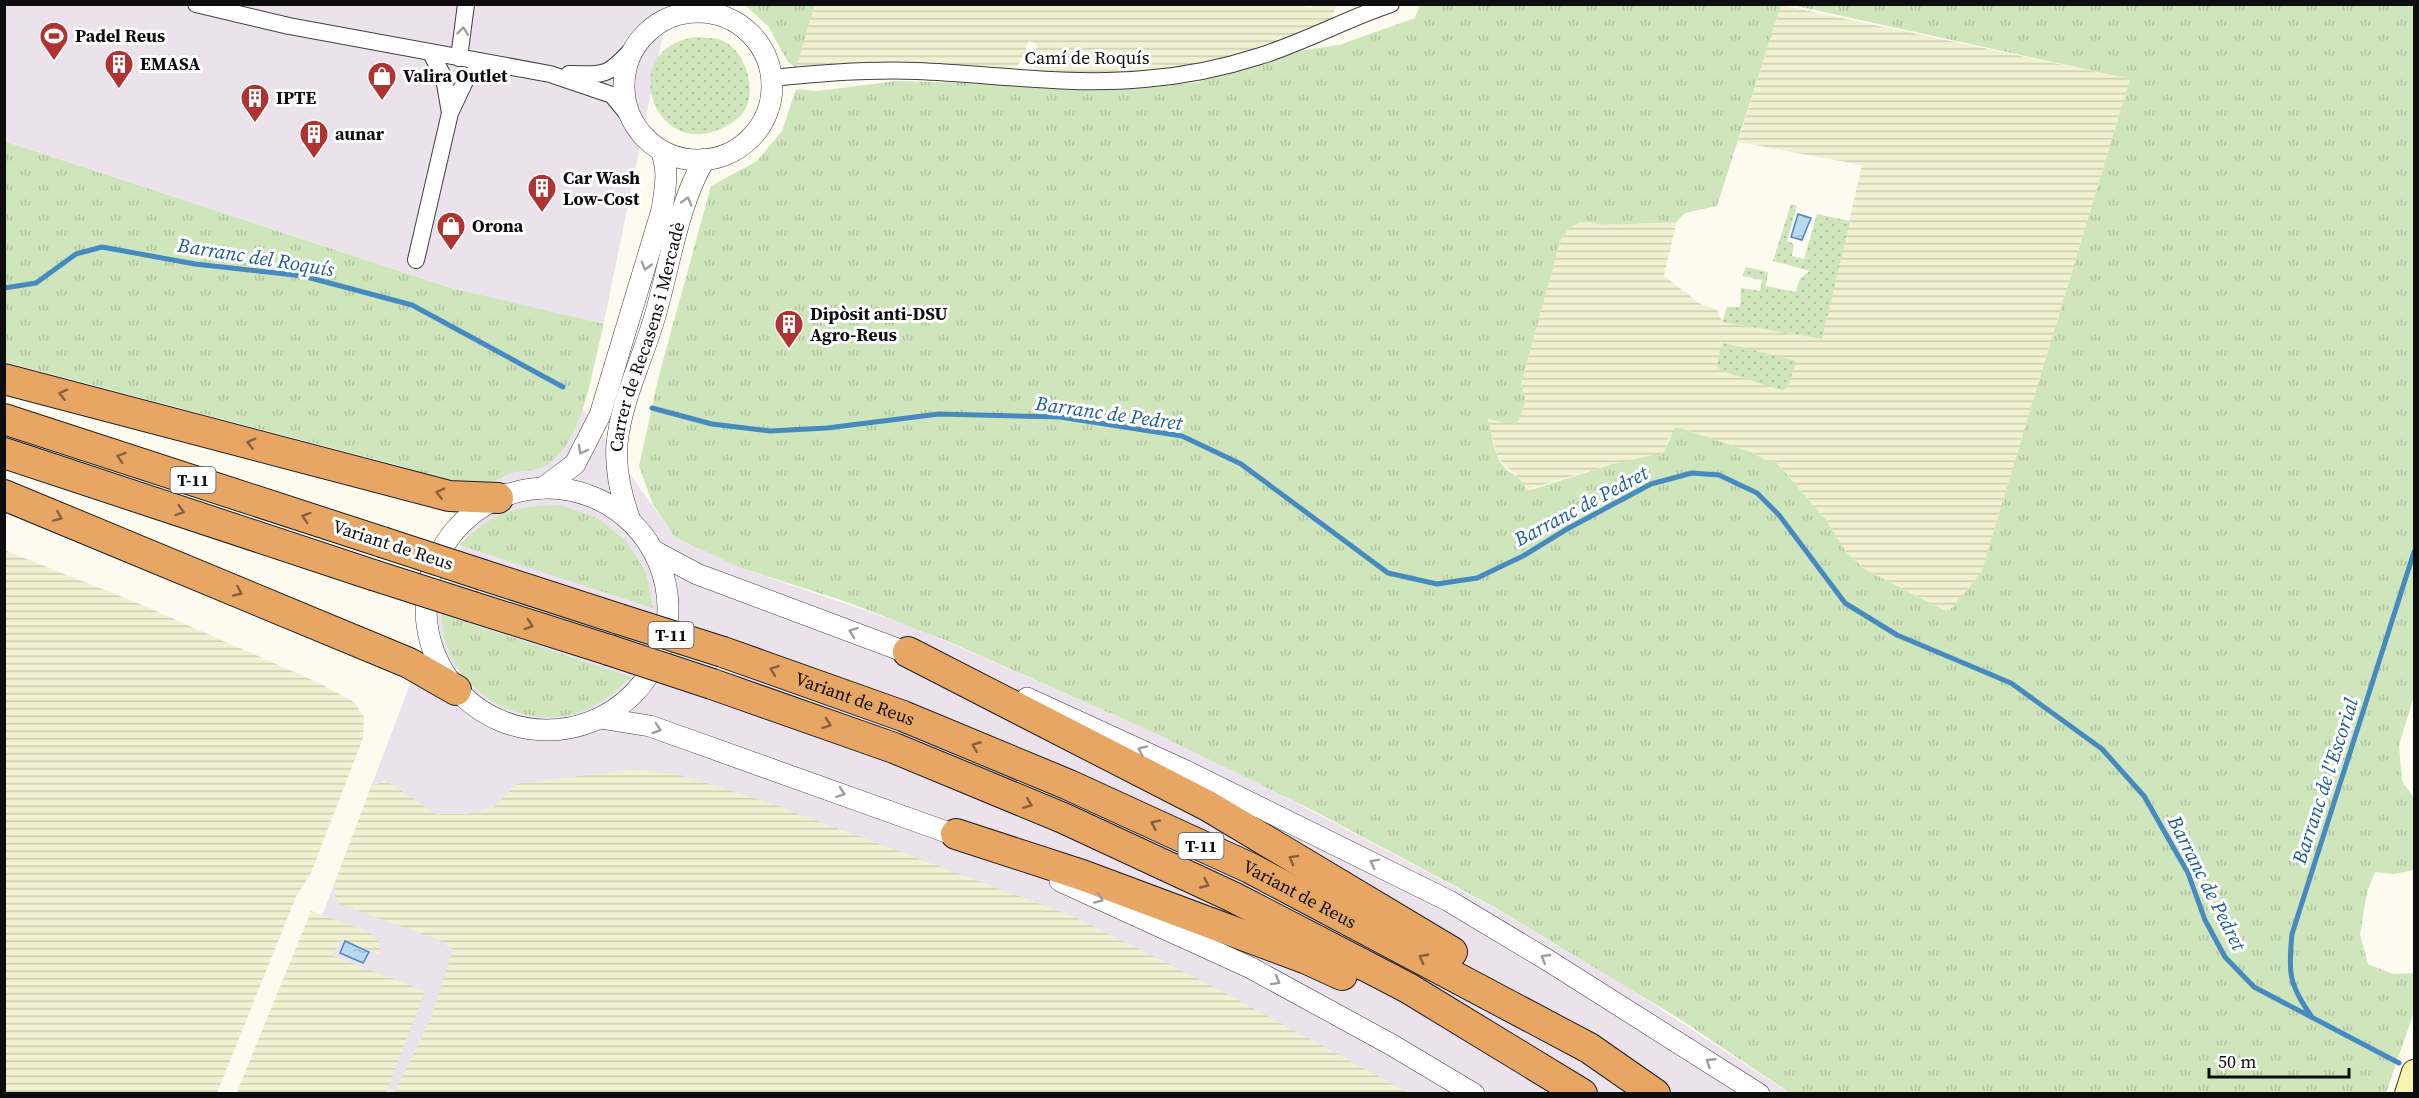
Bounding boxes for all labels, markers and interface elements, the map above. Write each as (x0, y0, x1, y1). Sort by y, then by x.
sports icon: Padel Reus (38, 20, 70, 62)
place label: Padel Reus (75, 23, 165, 48)
one-way arrow (456, 27, 468, 36)
street label: Camí de Roquís (1025, 45, 1150, 70)
building icon: EMASA (103, 48, 135, 90)
place label: EMASA (140, 51, 200, 76)
shop icon: Valira Outlet (366, 60, 398, 102)
place label: Valira Outlet (403, 63, 508, 88)
building icon: IPTE (239, 82, 271, 124)
place label: IPTE (276, 85, 316, 110)
building icon: aunar (298, 118, 330, 160)
place label: aunar (335, 121, 385, 146)
place label: Car Wash Low-Cost (563, 165, 640, 211)
building icon: Car Wash Low-Cost (526, 172, 558, 214)
one-way arrow (680, 196, 692, 207)
shop icon: Orona (435, 210, 467, 252)
place label: Orona (472, 213, 524, 238)
street label: Carrer de Recasens i Mercadè (604, 219, 691, 453)
water label: Barranc del Roquís (175, 231, 337, 283)
one-way arrow (641, 260, 653, 271)
place label: Dipòsit anti-DSU Agro-Reus (810, 301, 948, 347)
building icon: Dipòsit anti-DSU Agro-Reus (773, 308, 805, 350)
one-way arrow (58, 388, 68, 401)
water label: Barranc de Pedret (1033, 389, 1186, 437)
one-way arrow (246, 438, 256, 451)
one-way arrow (578, 444, 589, 454)
one-way arrow (116, 451, 127, 464)
water label: Barranc de Pedret (1508, 458, 1654, 554)
road number: T-11 (170, 467, 216, 493)
one-way arrow (435, 488, 446, 500)
one-way arrow (174, 504, 185, 516)
one-way arrow (52, 510, 63, 522)
one-way arrow (301, 512, 312, 524)
street label: Variant de Reus (330, 513, 457, 576)
one-way arrow (232, 585, 243, 597)
one-way arrow (523, 617, 534, 630)
road number: T-11 (648, 622, 694, 648)
one-way arrow (848, 627, 859, 639)
one-way arrow (769, 665, 780, 678)
street label: Variant de Reus (792, 666, 919, 732)
water label: Barranc de l'Escorial (2285, 694, 2365, 868)
one-way arrow (821, 717, 832, 730)
one-way arrow (651, 722, 662, 734)
one-way arrow (971, 741, 982, 753)
one-way arrow (1138, 745, 1149, 757)
one-way arrow (835, 786, 846, 799)
one-way arrow (1021, 797, 1032, 809)
water label: Barranc de Pedret (2161, 810, 2254, 956)
one-way arrow (1150, 820, 1161, 832)
road number: T-11 (1178, 833, 1224, 859)
street label: Variant de Reus (1239, 853, 1361, 934)
one-way arrow (1289, 854, 1299, 866)
one-way arrow (1370, 859, 1381, 871)
one-way arrow (1199, 877, 1210, 889)
one-way arrow (1093, 891, 1104, 903)
one-way arrow (1541, 953, 1551, 965)
one-way arrow (1419, 954, 1429, 965)
one-way arrow (1270, 974, 1280, 985)
scale bar (2209, 1041, 2348, 1079)
text: 50 m (2218, 1049, 2256, 1074)
one-way arrow (1705, 1058, 1716, 1069)

